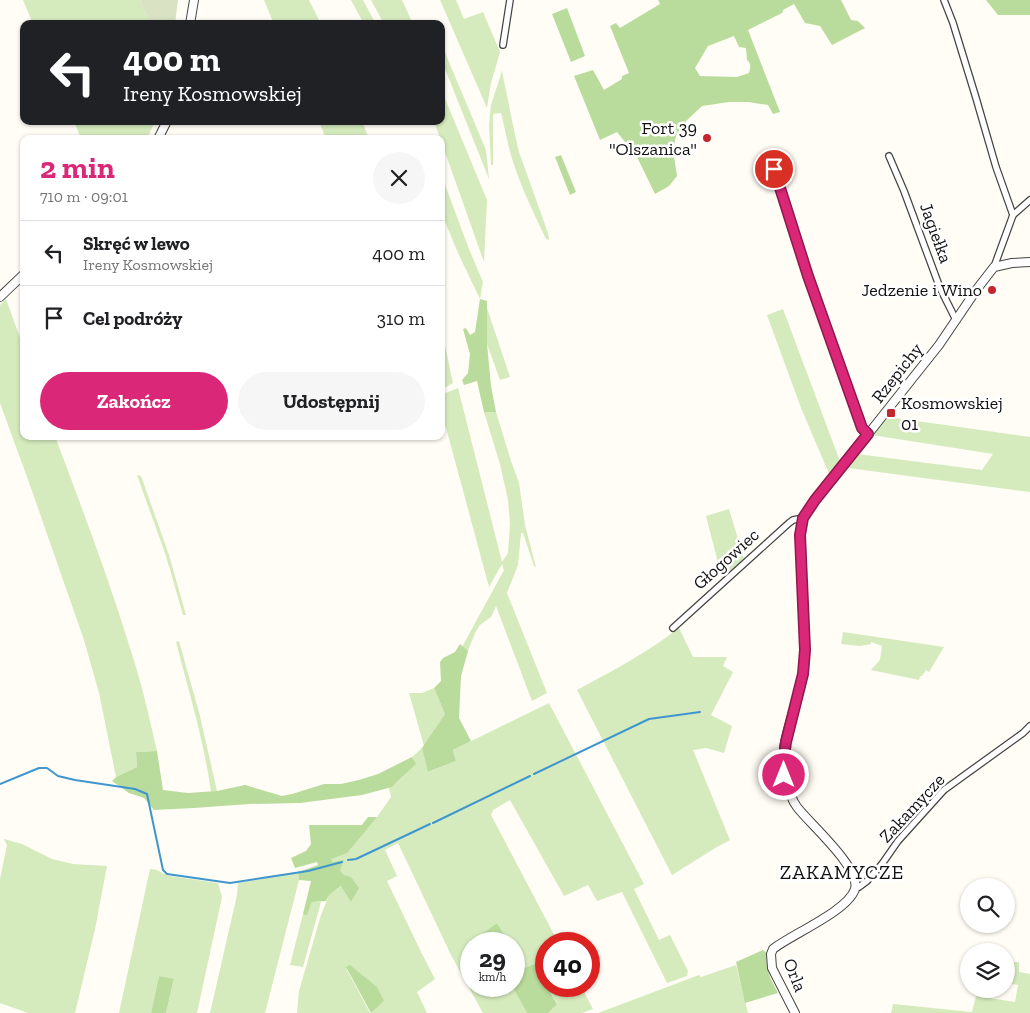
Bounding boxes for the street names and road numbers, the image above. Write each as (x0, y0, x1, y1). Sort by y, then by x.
street label: Jagiełka (915, 200, 957, 267)
street label: Rzepichy (867, 338, 928, 407)
street label: Głogowiec (689, 524, 763, 594)
street label: Zakamycze (875, 769, 949, 847)
street label: Orla (778, 955, 812, 995)

